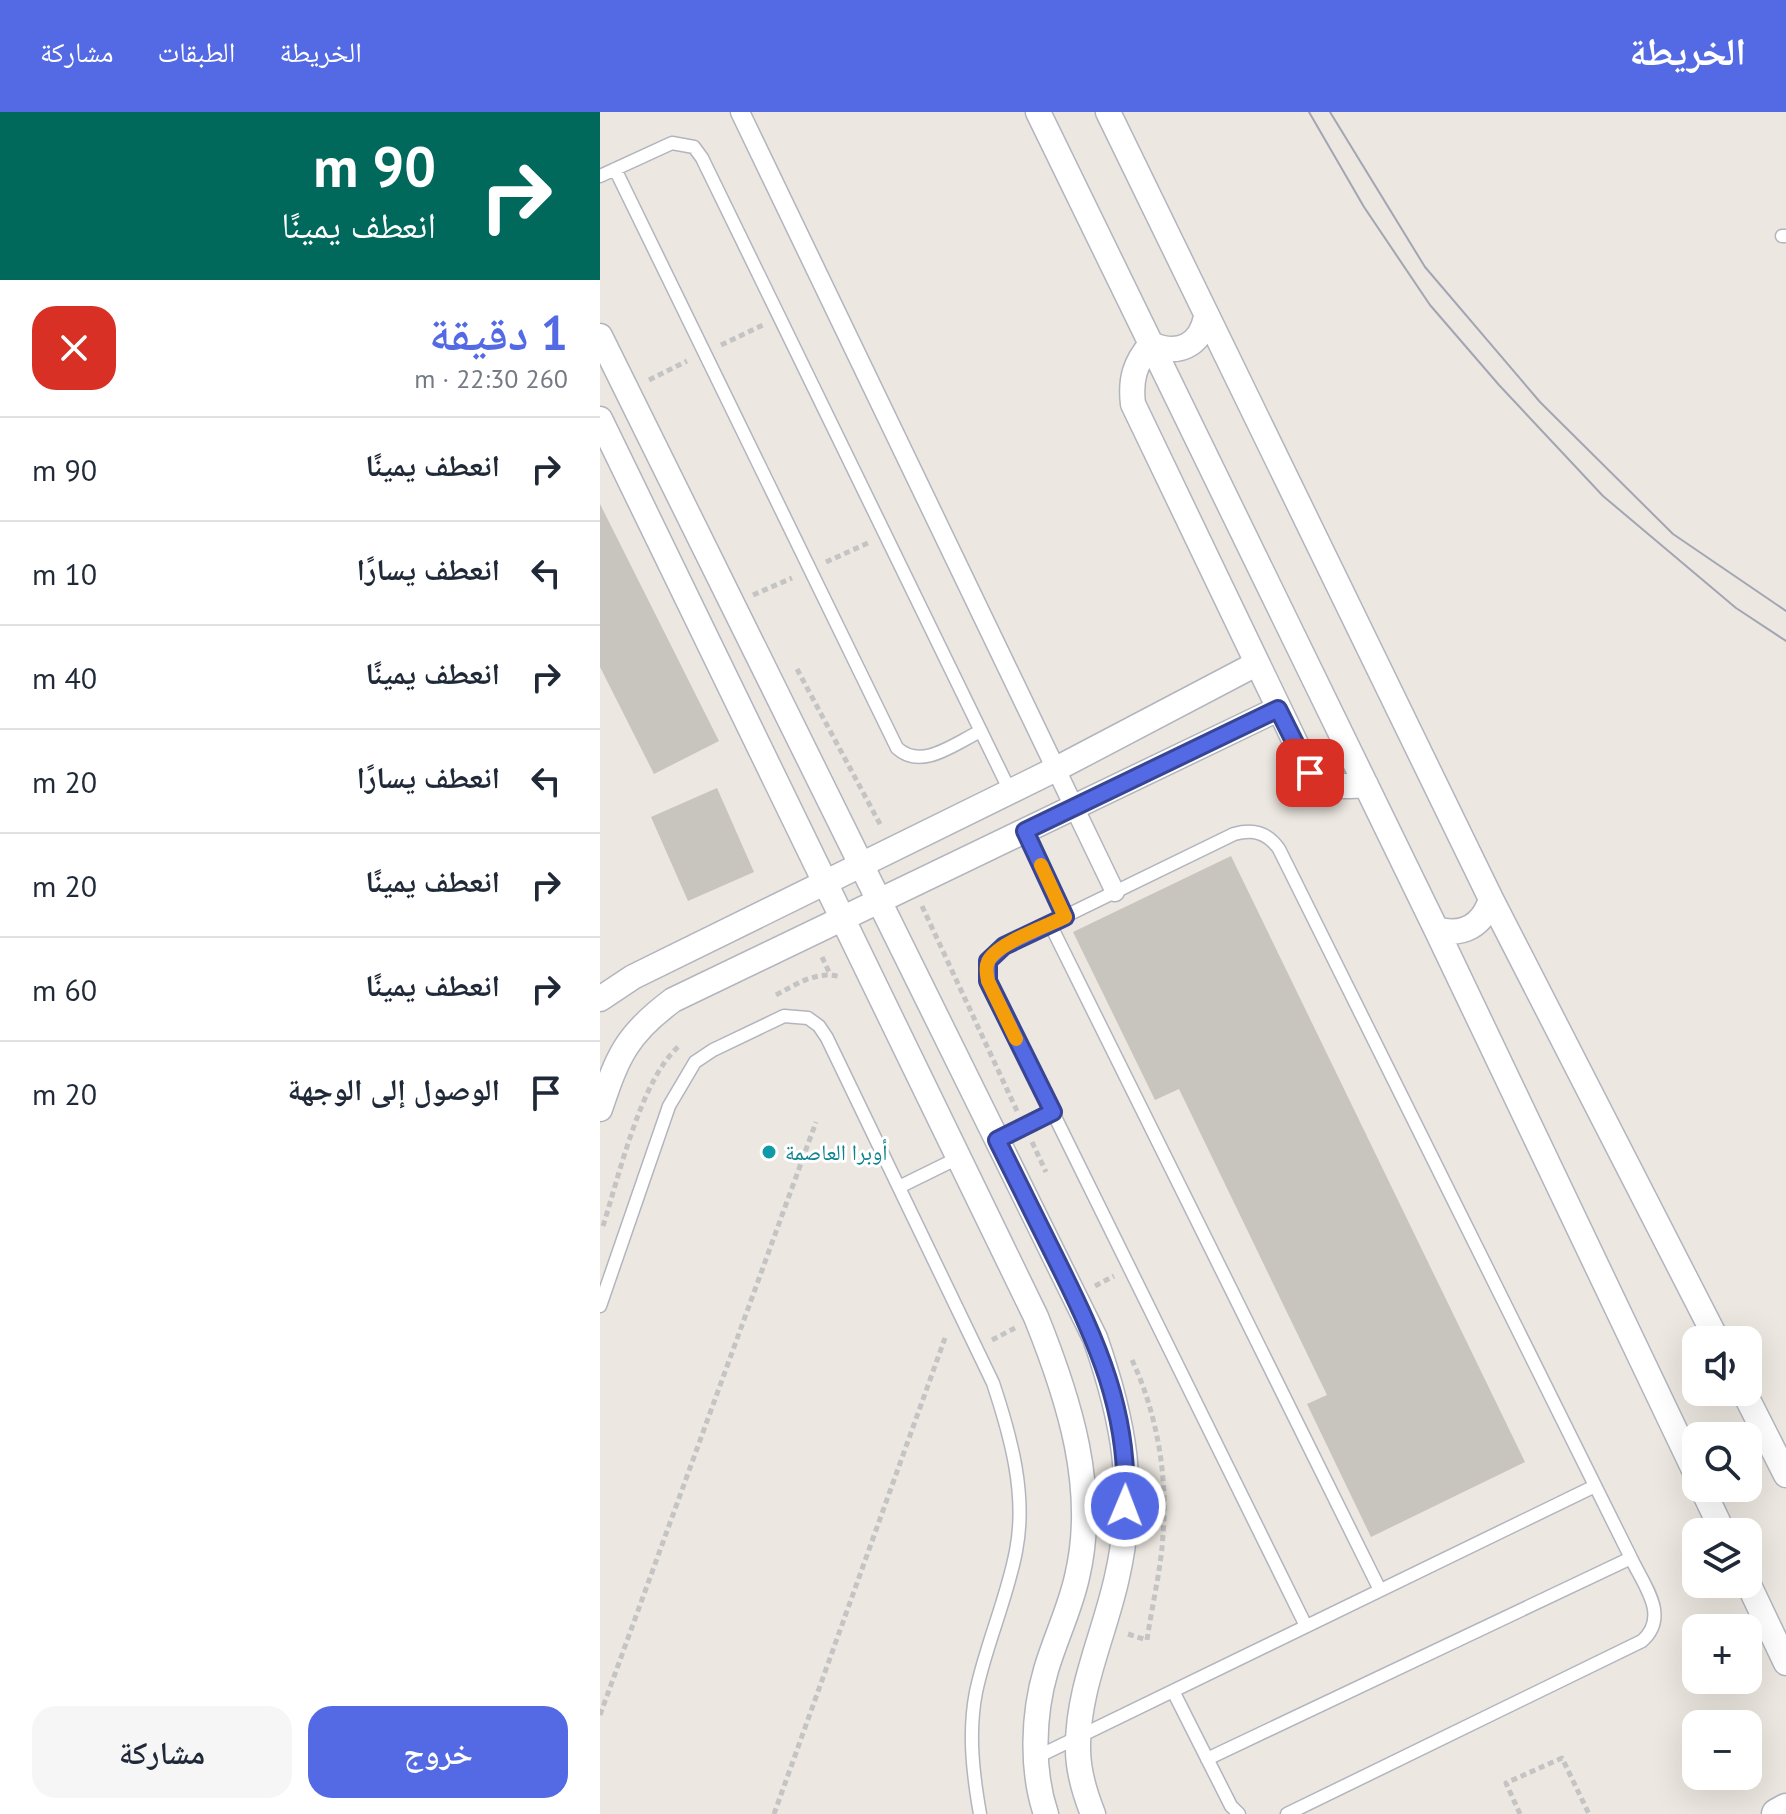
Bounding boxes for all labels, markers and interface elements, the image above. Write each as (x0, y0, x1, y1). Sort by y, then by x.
text: الخريطة (1629, 26, 1746, 75)
text: مشاركة (40, 33, 114, 70)
text: الطبقات (158, 33, 235, 70)
text: الخريطة (279, 33, 362, 70)
text: 90 m (313, 130, 436, 202)
icon: right (464, 144, 568, 248)
text: انعطف يمينًا (281, 201, 436, 248)
text: 1 دقيقة (429, 301, 568, 363)
button: close (32, 306, 116, 390)
text: 260 m · 22:30 (414, 362, 568, 395)
text: انعطف يمينًا (365, 445, 500, 484)
icon: right (524, 447, 568, 491)
text: 90 m (32, 450, 97, 489)
text: انعطف يسارًا (356, 549, 500, 588)
icon: left (524, 551, 568, 595)
text: 10 m (32, 554, 97, 593)
text: انعطف يمينًا (365, 653, 500, 692)
icon: right (524, 655, 568, 699)
text: 40 m (32, 658, 97, 697)
pin (1276, 739, 1344, 807)
icon: arrive (1288, 751, 1332, 795)
text: انعطف يسارًا (356, 757, 500, 796)
icon: left (524, 759, 568, 803)
text: 20 m (32, 762, 97, 801)
text: انعطف يمينًا (365, 861, 500, 900)
icon: right (524, 863, 568, 907)
text: 20 m (32, 866, 97, 905)
text: انعطف يمينًا (365, 965, 500, 1004)
icon: right (524, 967, 568, 1011)
text: 60 m (32, 970, 97, 1009)
text: الوصول إلى الوجهة (288, 1069, 500, 1108)
icon: arrive (524, 1071, 568, 1115)
text: 20 m (32, 1074, 97, 1113)
place label: أوبرا العاصمة (785, 1138, 887, 1166)
marker: أوبرا العاصمة (760, 1143, 778, 1161)
map controls (1682, 1326, 1762, 1790)
button: sound (1682, 1326, 1762, 1406)
button: search (1682, 1422, 1762, 1502)
position arrow (1083, 1464, 1167, 1548)
button: layers (1682, 1518, 1762, 1598)
button: + (1682, 1614, 1762, 1694)
button: مشاركة (32, 1706, 292, 1798)
button: خروج (308, 1706, 568, 1798)
button: − (1682, 1710, 1762, 1790)

